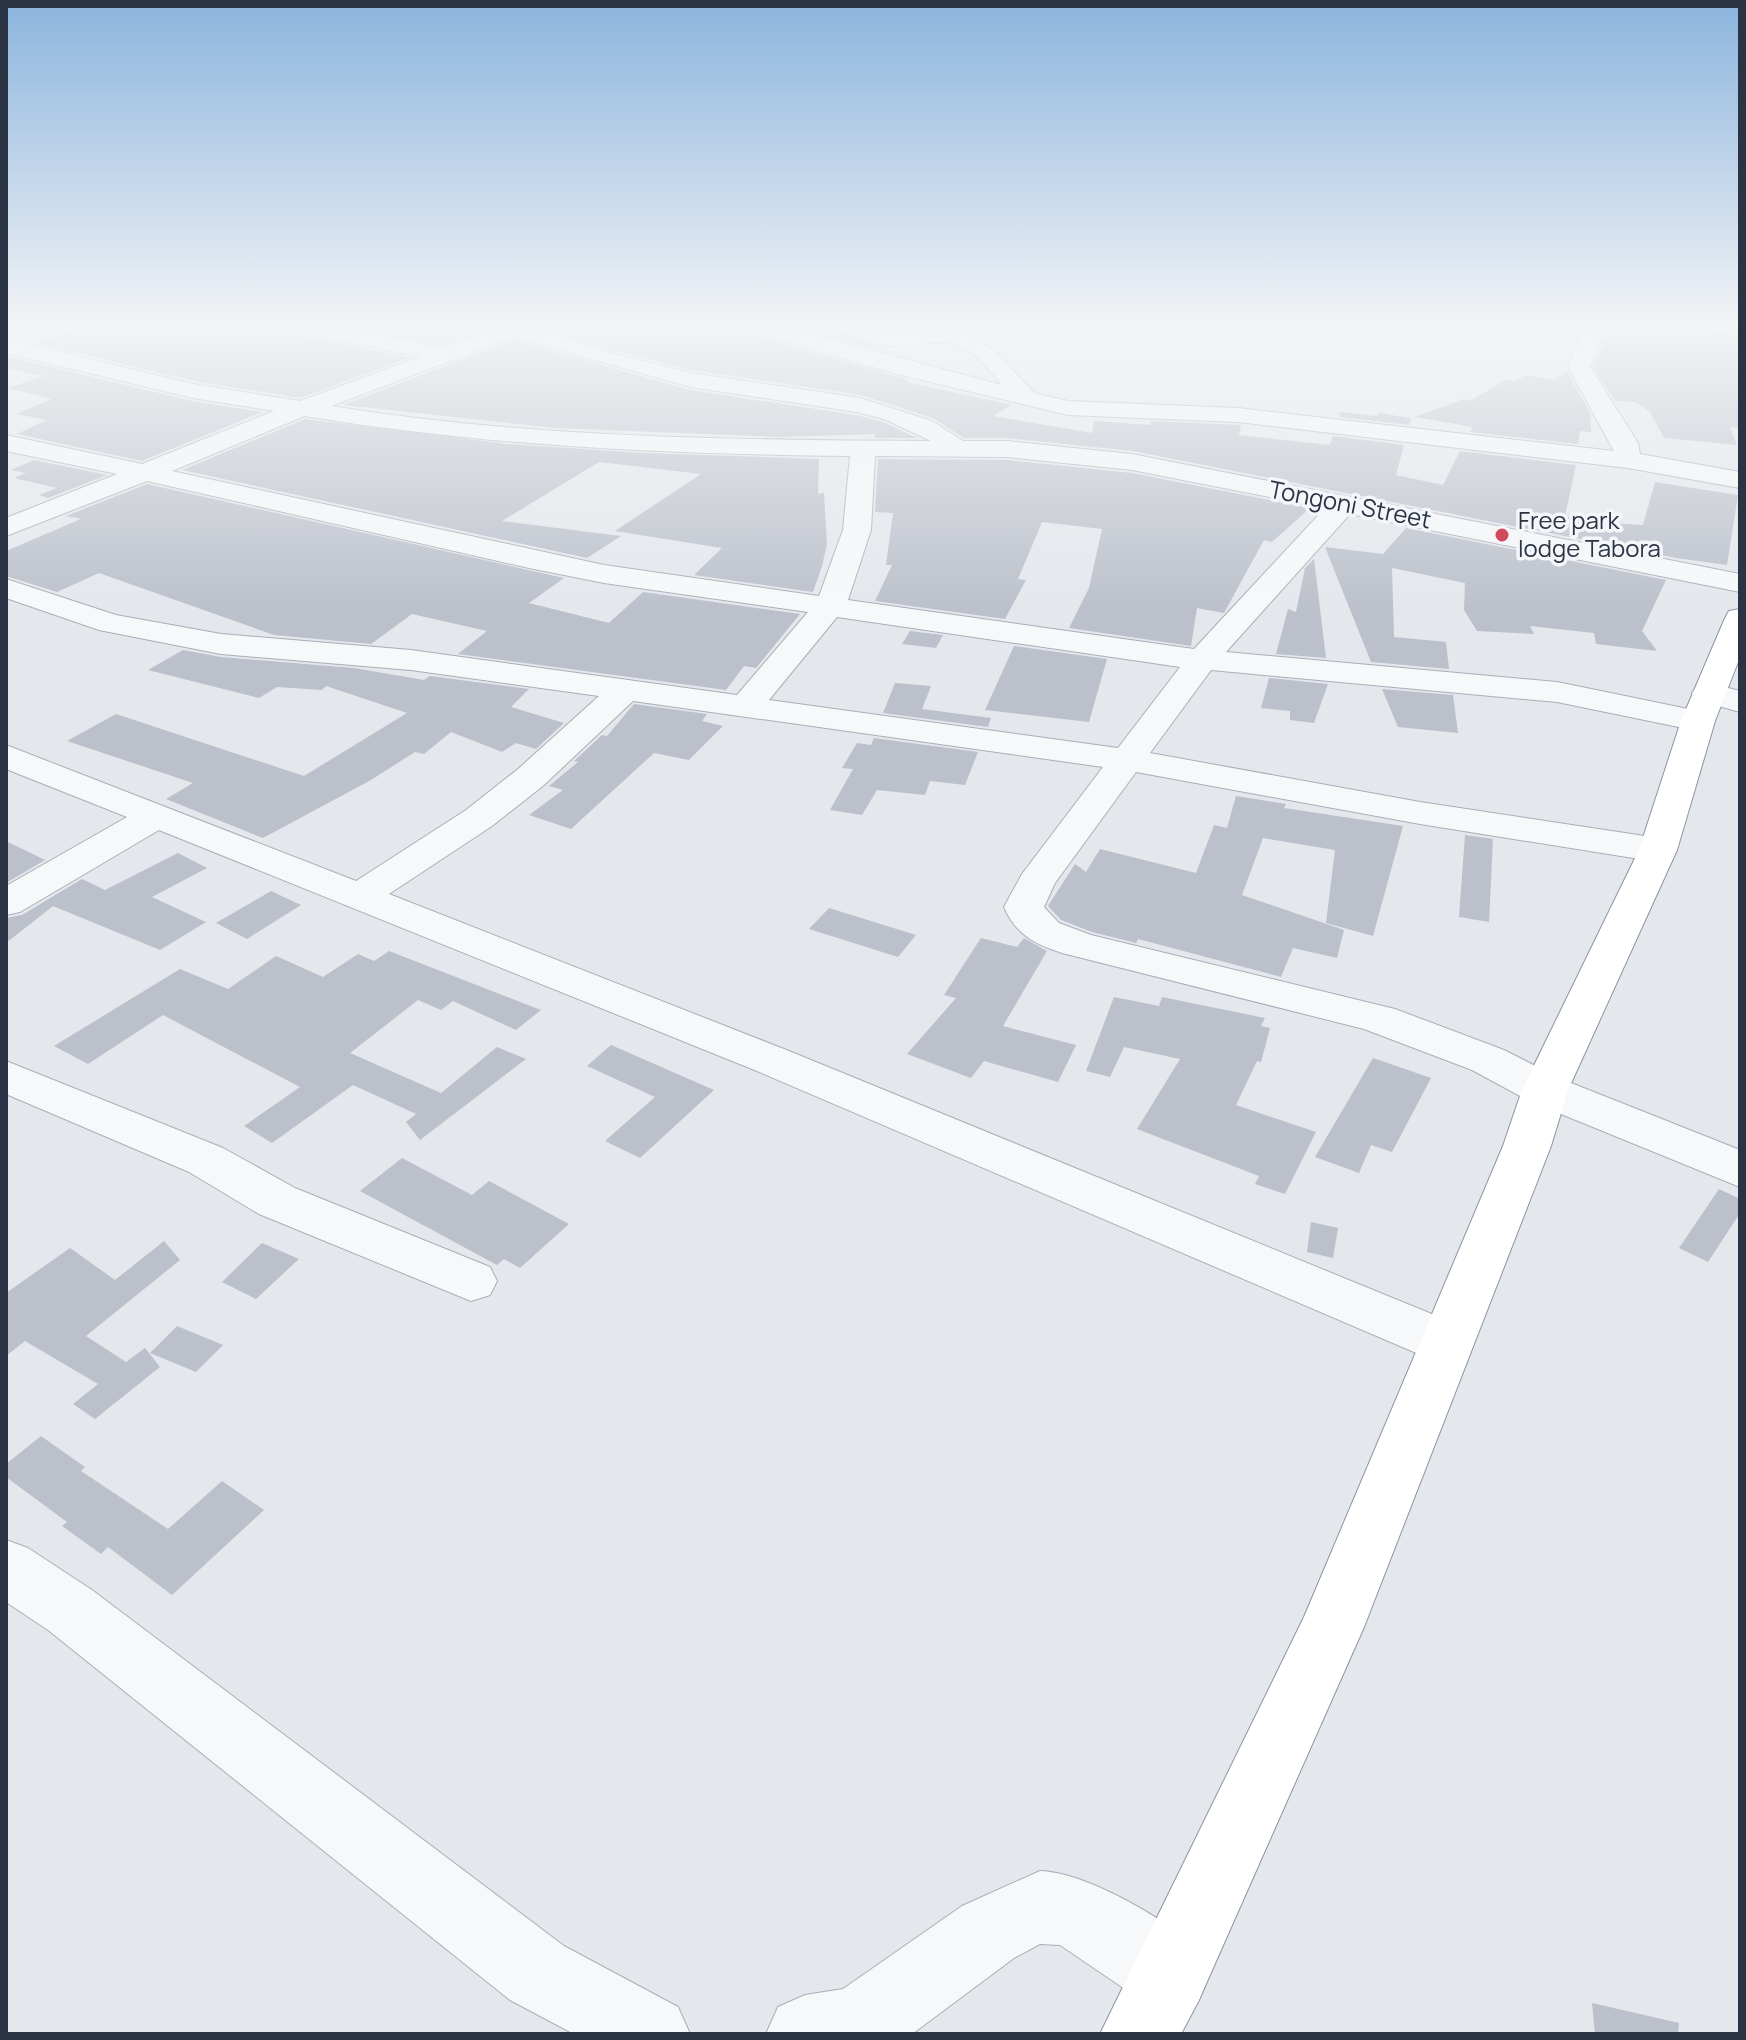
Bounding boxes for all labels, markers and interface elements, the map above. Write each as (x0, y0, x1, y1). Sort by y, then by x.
street label: Tongoni Street (1266, 472, 1434, 535)
place label: Free park lodge Tabora (1518, 503, 1661, 564)
marker: Free park lodge Tabora (1493, 526, 1511, 544)

